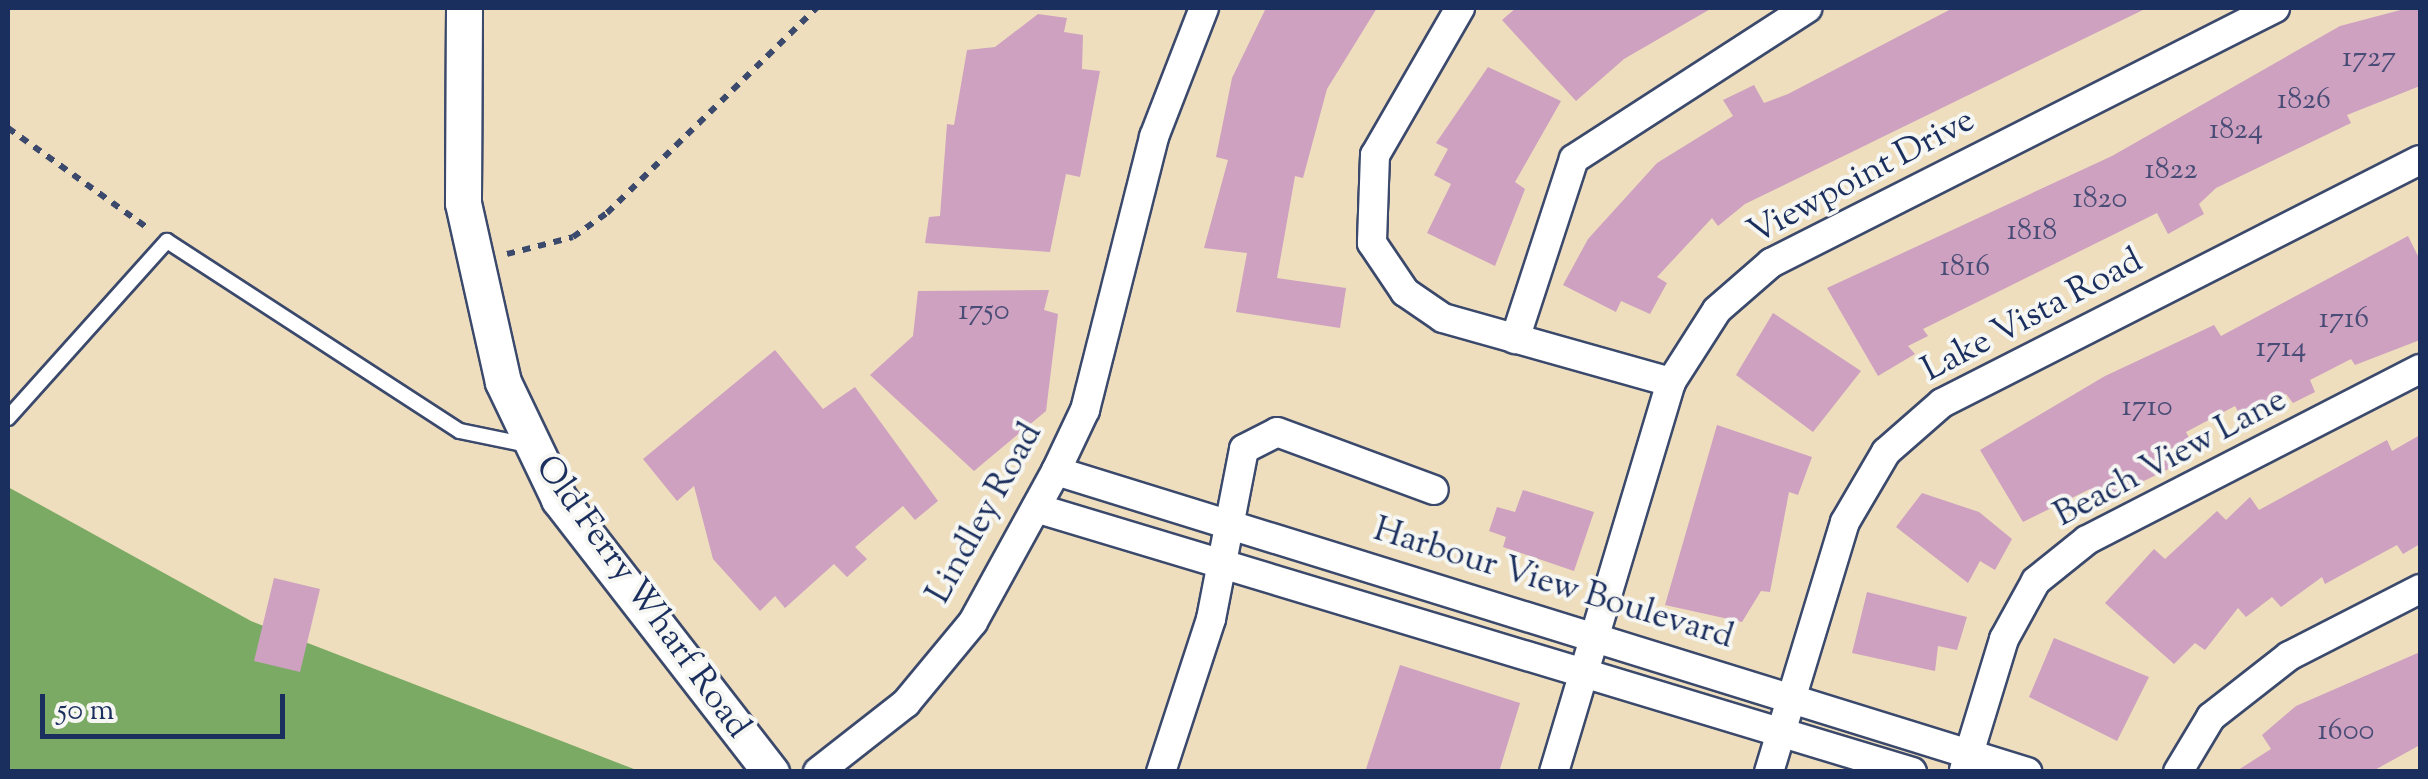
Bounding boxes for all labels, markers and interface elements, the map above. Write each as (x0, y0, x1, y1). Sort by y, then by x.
house number: 1727 (2342, 41, 2396, 77)
house number: 1826 (2277, 83, 2331, 119)
street label: Viewpoint Drive (1742, 101, 1982, 255)
house number: 1824 (2209, 113, 2263, 149)
house number: 1822 (2145, 153, 2197, 189)
house number: 1820 (2073, 182, 2127, 218)
house number: 1818 (2007, 214, 2057, 250)
street label: Lake Vista Road (1916, 241, 2150, 393)
house number: 1816 (1940, 250, 1990, 286)
house number: 1750 (958, 294, 1010, 330)
house number: 1716 (2319, 302, 2369, 338)
house number: 1714 (2256, 331, 2306, 367)
street label: Beach View Lane (2048, 380, 2294, 538)
house number: 1710 (2122, 390, 2172, 426)
street label: Lindley Road (919, 416, 1053, 612)
street label: Old Ferry Wharf Road (524, 448, 758, 748)
street label: Harbour View Boulevard (1368, 510, 1738, 660)
scale bar (45, 674, 290, 736)
text: 50 m (57, 690, 114, 733)
house number: 1600 (2318, 714, 2374, 750)

